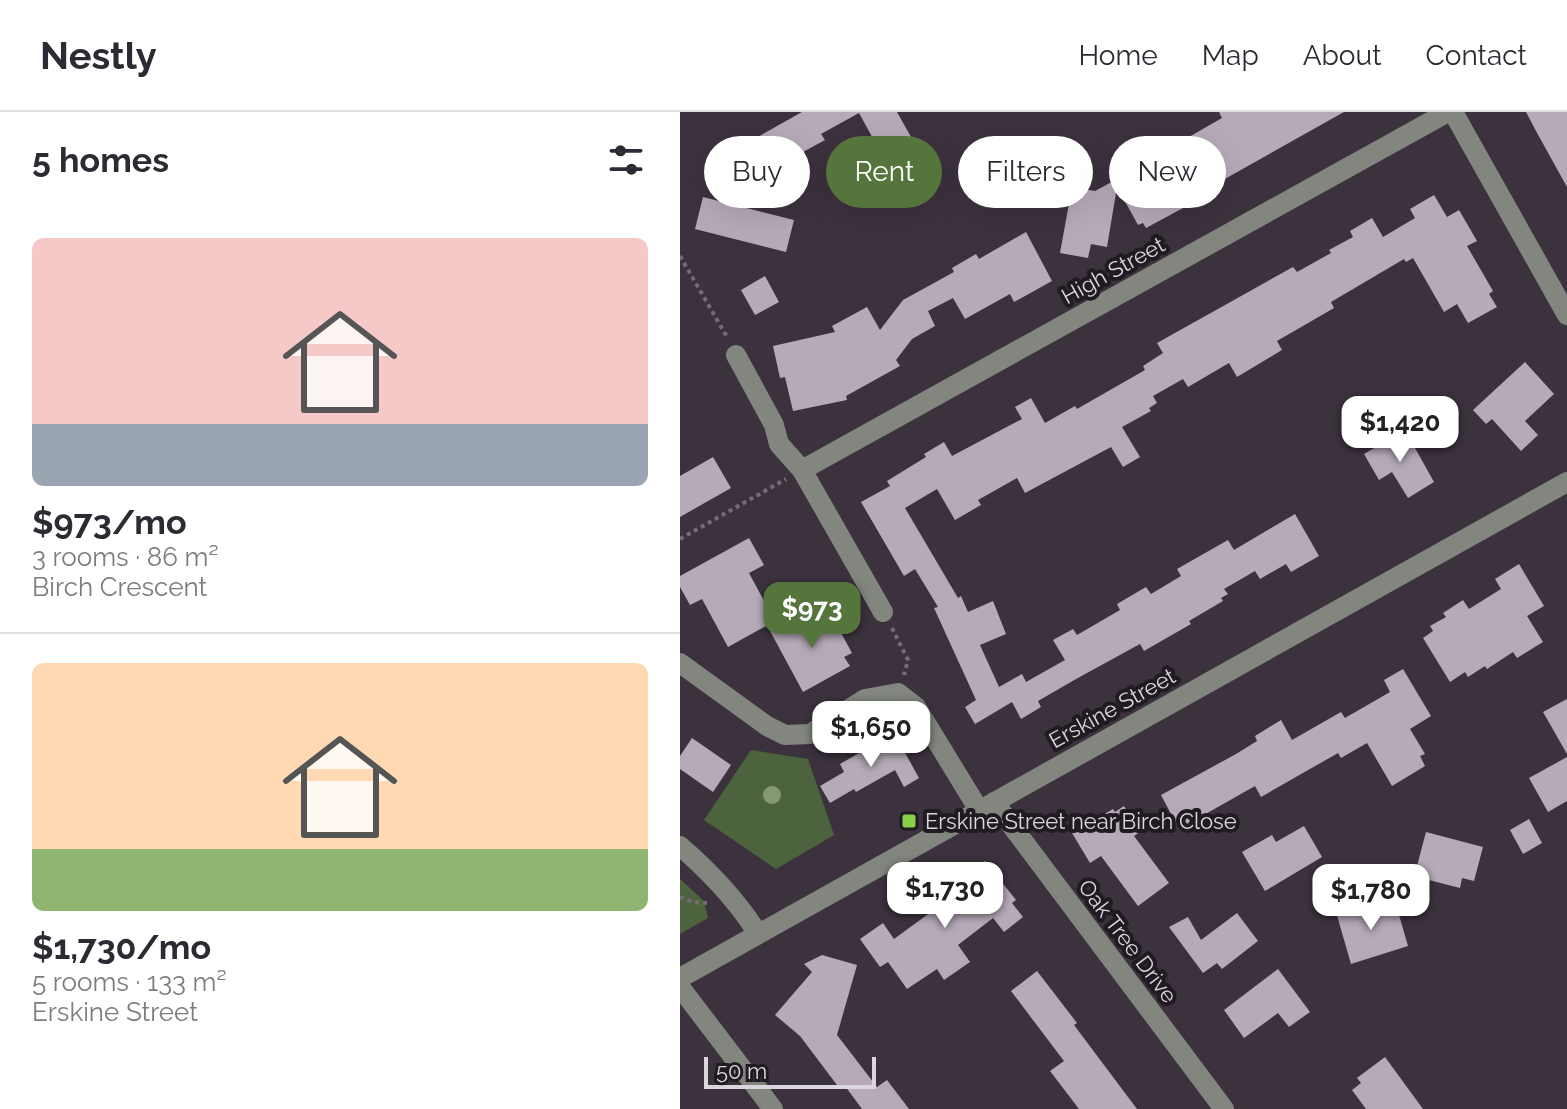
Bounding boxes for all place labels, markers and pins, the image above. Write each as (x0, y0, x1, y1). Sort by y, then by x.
pin: $1,420 (1335, 396, 1465, 464)
pin: $973 (765, 582, 859, 650)
pin: $1,650 (806, 701, 936, 769)
place label: Erskine Street near Birch Close (925, 808, 1237, 834)
marker: Erskine Street near Birch Close (900, 812, 918, 830)
pin: $1,730 (880, 862, 1010, 930)
pin: $1,780 (1306, 864, 1436, 932)

